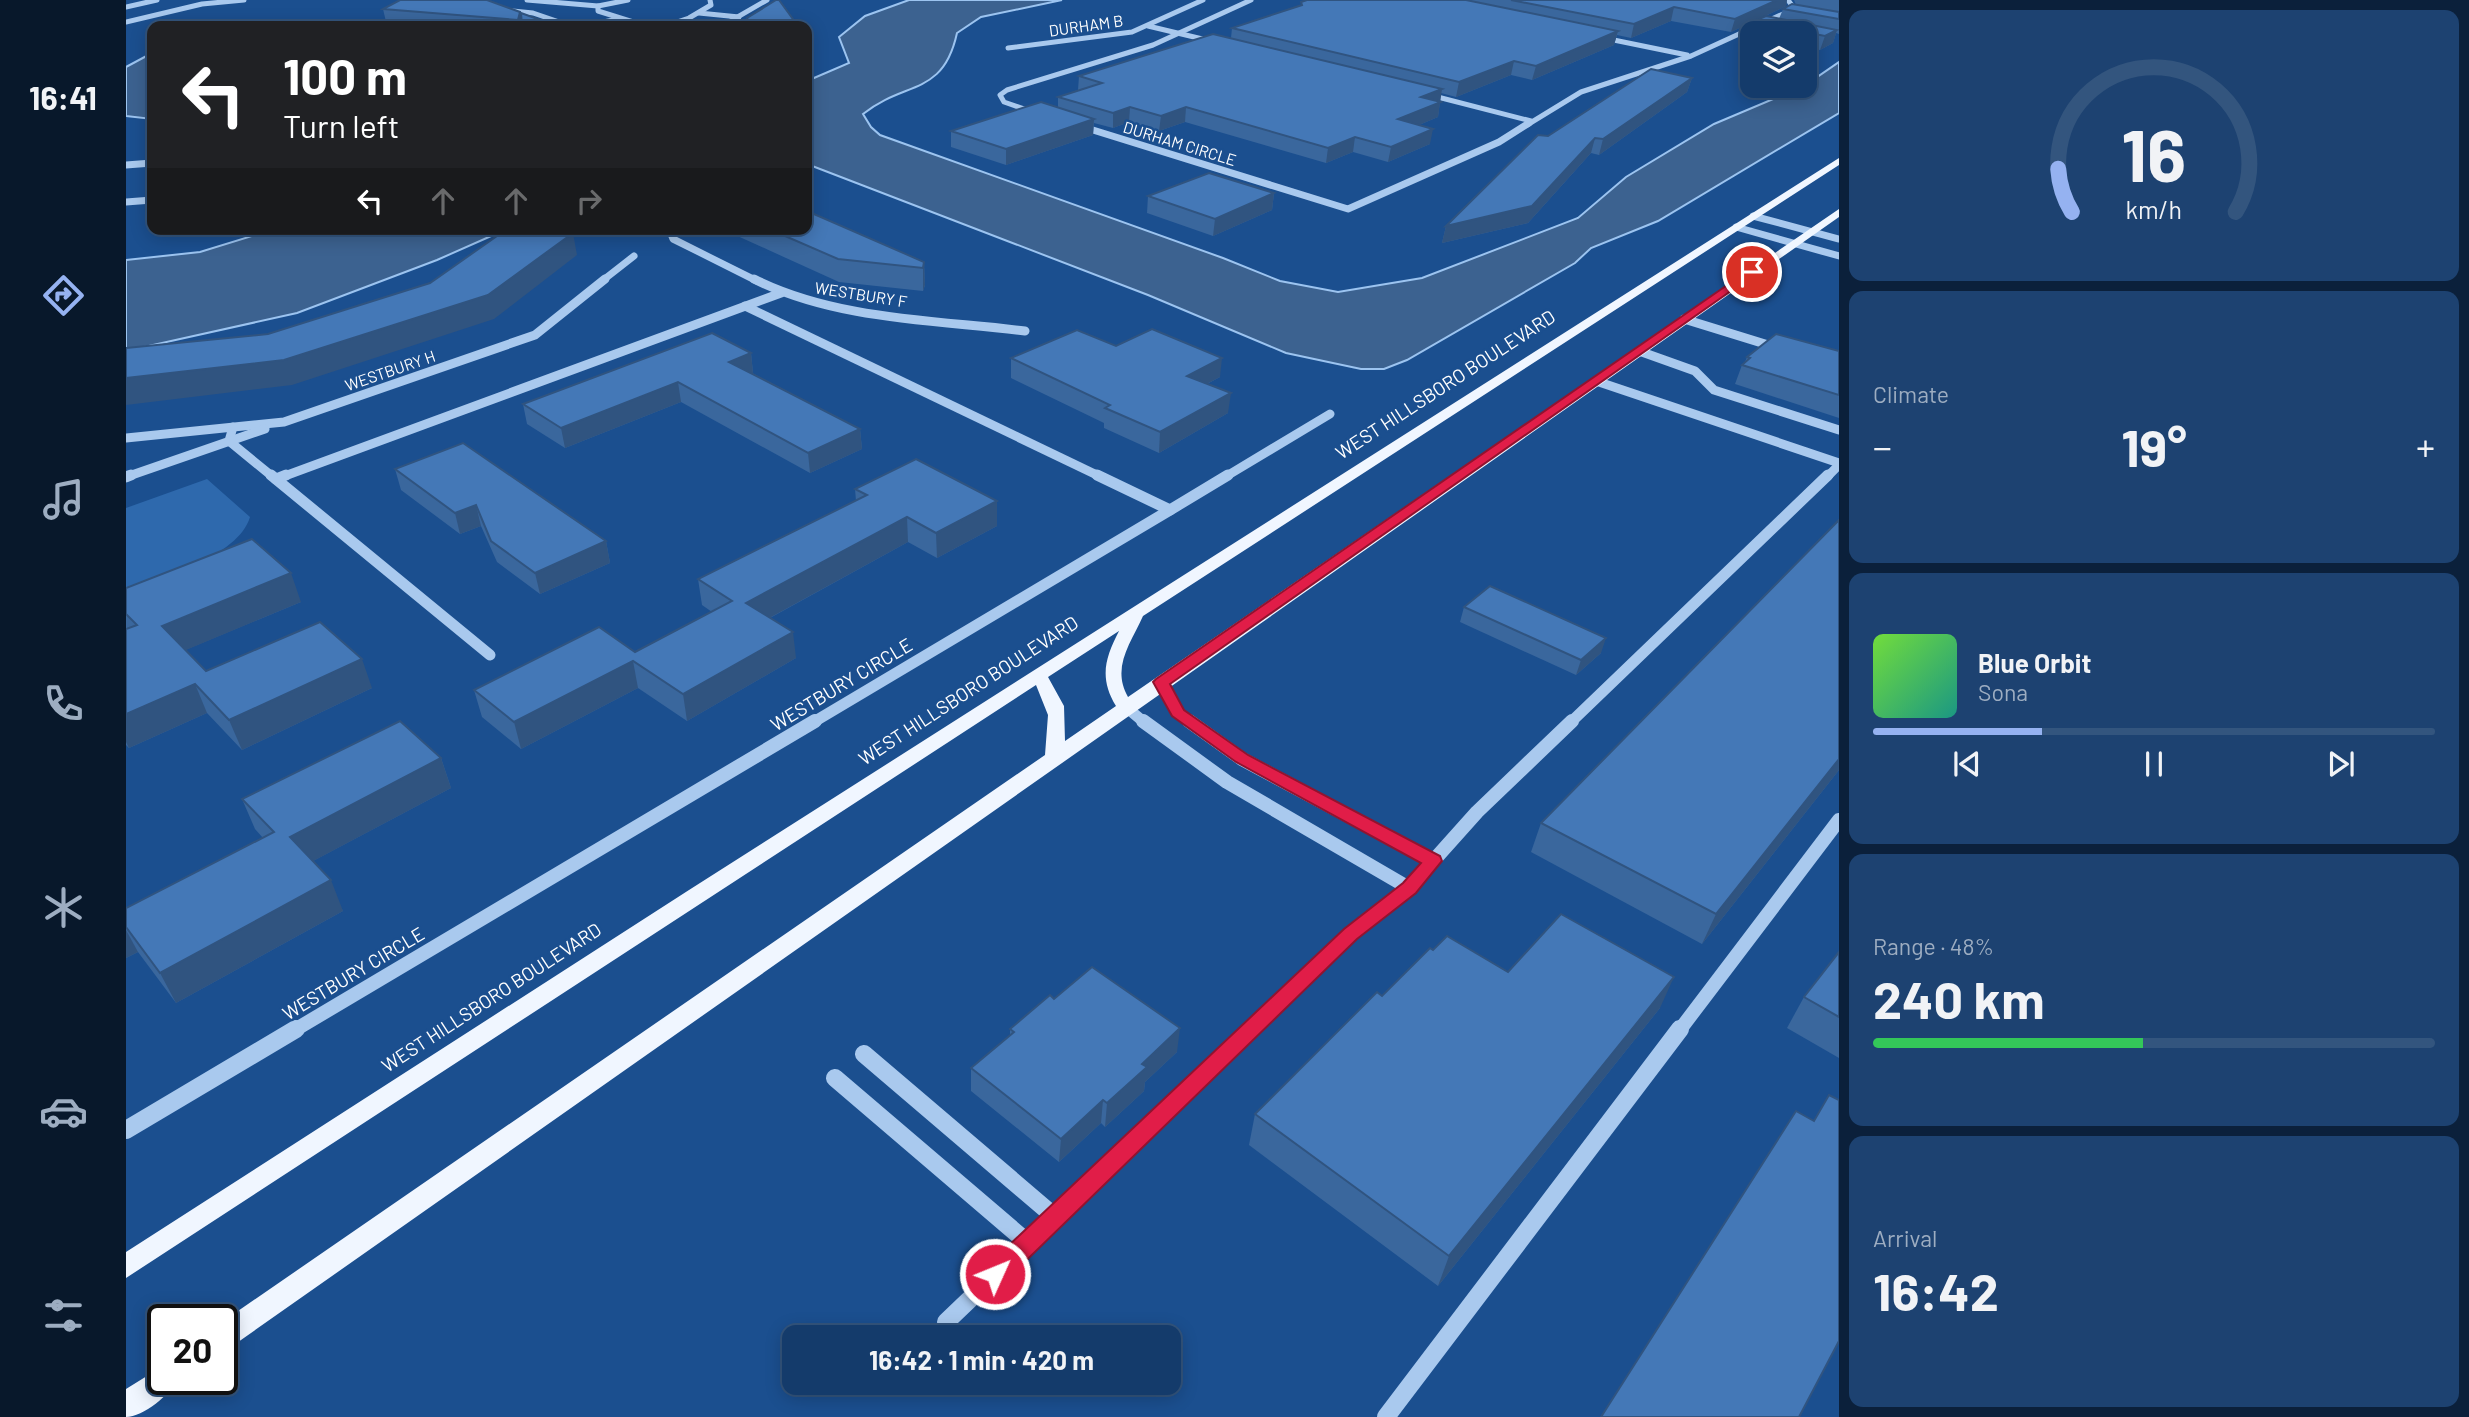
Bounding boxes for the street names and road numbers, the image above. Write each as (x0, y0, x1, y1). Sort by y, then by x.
street label: DURHAM B (1048, 10, 1124, 40)
street label: DURHAM CIRCLE (1121, 117, 1239, 169)
street label: WESTBURY F (814, 277, 908, 311)
street label: WEST HILLSBORO BOULEVARD (1331, 304, 1559, 464)
street label: WESTBURY H (342, 346, 438, 394)
street label: WEST HILLSBORO BOULEVARD (854, 610, 1082, 770)
street label: WESTBURY CIRCLE (766, 633, 916, 735)
street label: WEST HILLSBORO BOULEVARD (377, 917, 605, 1077)
street label: WESTBURY CIRCLE (278, 922, 428, 1024)

